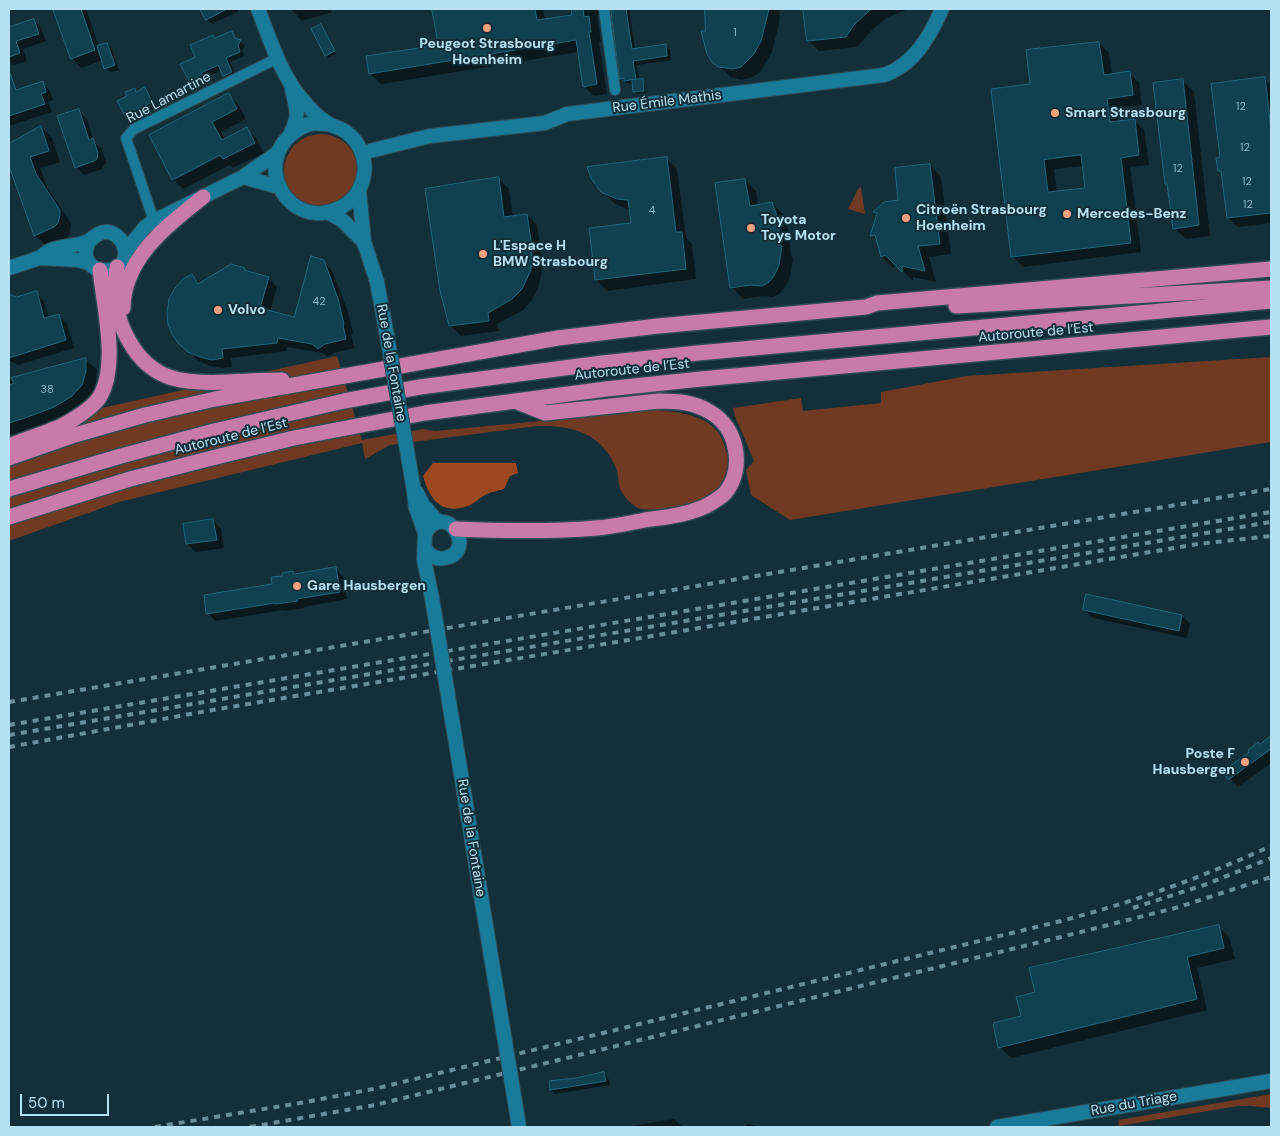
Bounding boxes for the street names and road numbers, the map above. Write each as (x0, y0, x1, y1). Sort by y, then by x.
street label: Rue Lamartine (124, 69, 214, 127)
street label: Rue Émile Mathis (612, 87, 722, 117)
street label: Rue de la Fontaine (372, 303, 410, 423)
street label: Autoroute de l’Est (978, 320, 1094, 346)
street label: Autoroute de l’Est (574, 356, 690, 384)
street label: Autoroute de l’Est (173, 415, 289, 459)
street label: Rue de la Fontaine (453, 778, 489, 898)
street label: Rue du Triage (1090, 1088, 1178, 1120)

